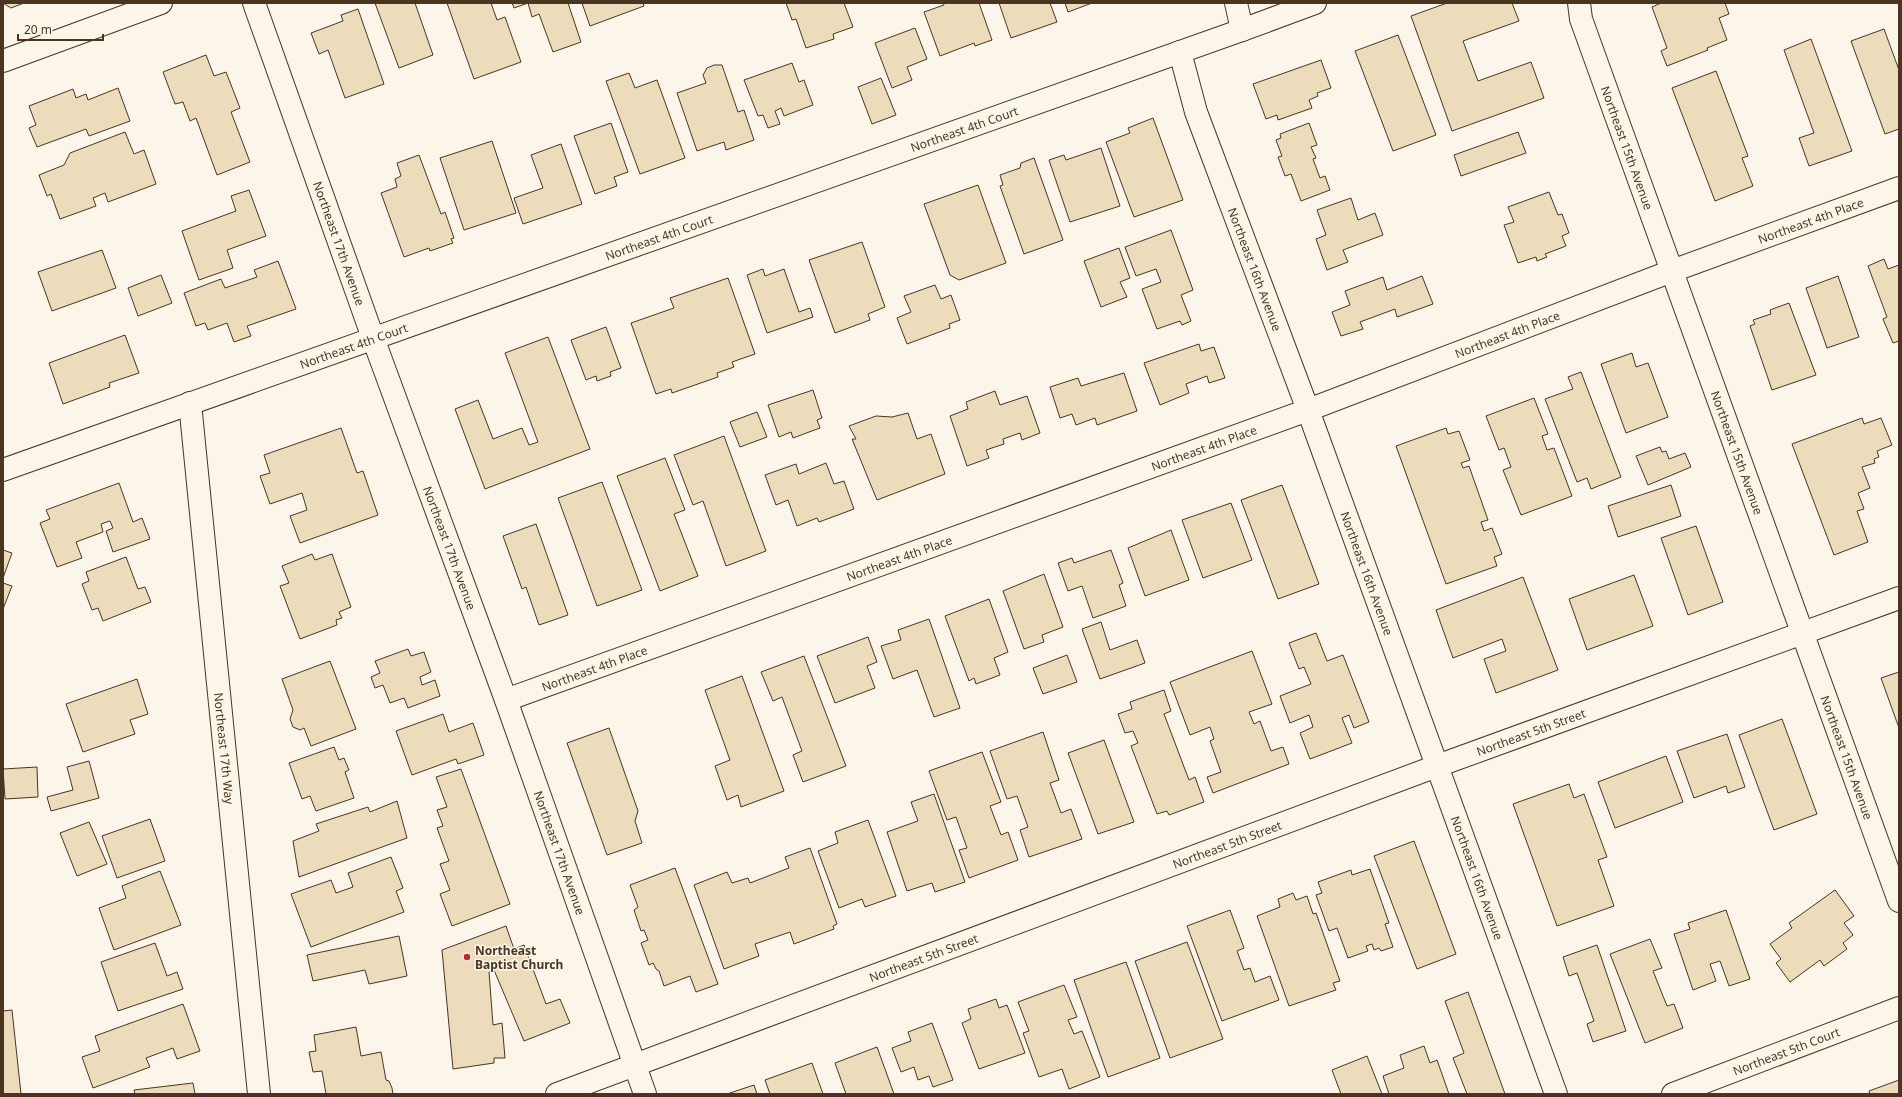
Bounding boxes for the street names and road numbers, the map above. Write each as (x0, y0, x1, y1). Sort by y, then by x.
street label: Northeast 15th Avenue (1597, 83, 1658, 212)
street label: Northeast 4th Court (908, 101, 1021, 156)
street label: Northeast 17th Avenue (309, 179, 369, 308)
street label: Northeast 4th Place (1755, 193, 1866, 247)
street label: Northeast 16th Avenue (1224, 205, 1286, 334)
street label: Northeast 4th Court (603, 210, 716, 264)
street label: Northeast 4th Place (1452, 306, 1562, 362)
street label: Northeast 4th Court (297, 318, 410, 372)
street label: Northeast 15th Avenue (1707, 388, 1768, 517)
street label: Northeast 4th Place (1149, 421, 1259, 475)
street label: Northeast 17th Avenue (420, 484, 481, 612)
street label: Northeast 16th Avenue (1337, 509, 1397, 638)
street label: Northeast 4th Place (844, 531, 955, 585)
street label: Northeast 4th Place (539, 641, 650, 695)
street label: Northeast 17th Way (210, 692, 239, 806)
street label: Northeast 15th Avenue (1817, 693, 1877, 822)
street label: Northeast 5th Street (1474, 704, 1588, 760)
street label: Northeast 17th Avenue (530, 788, 590, 917)
street label: Northeast 16th Avenue (1447, 813, 1508, 942)
street label: Northeast 5th Street (1170, 816, 1285, 872)
street label: Northeast 5th Street (866, 929, 981, 986)
street label: Northeast 5th Court (1730, 1023, 1843, 1079)

